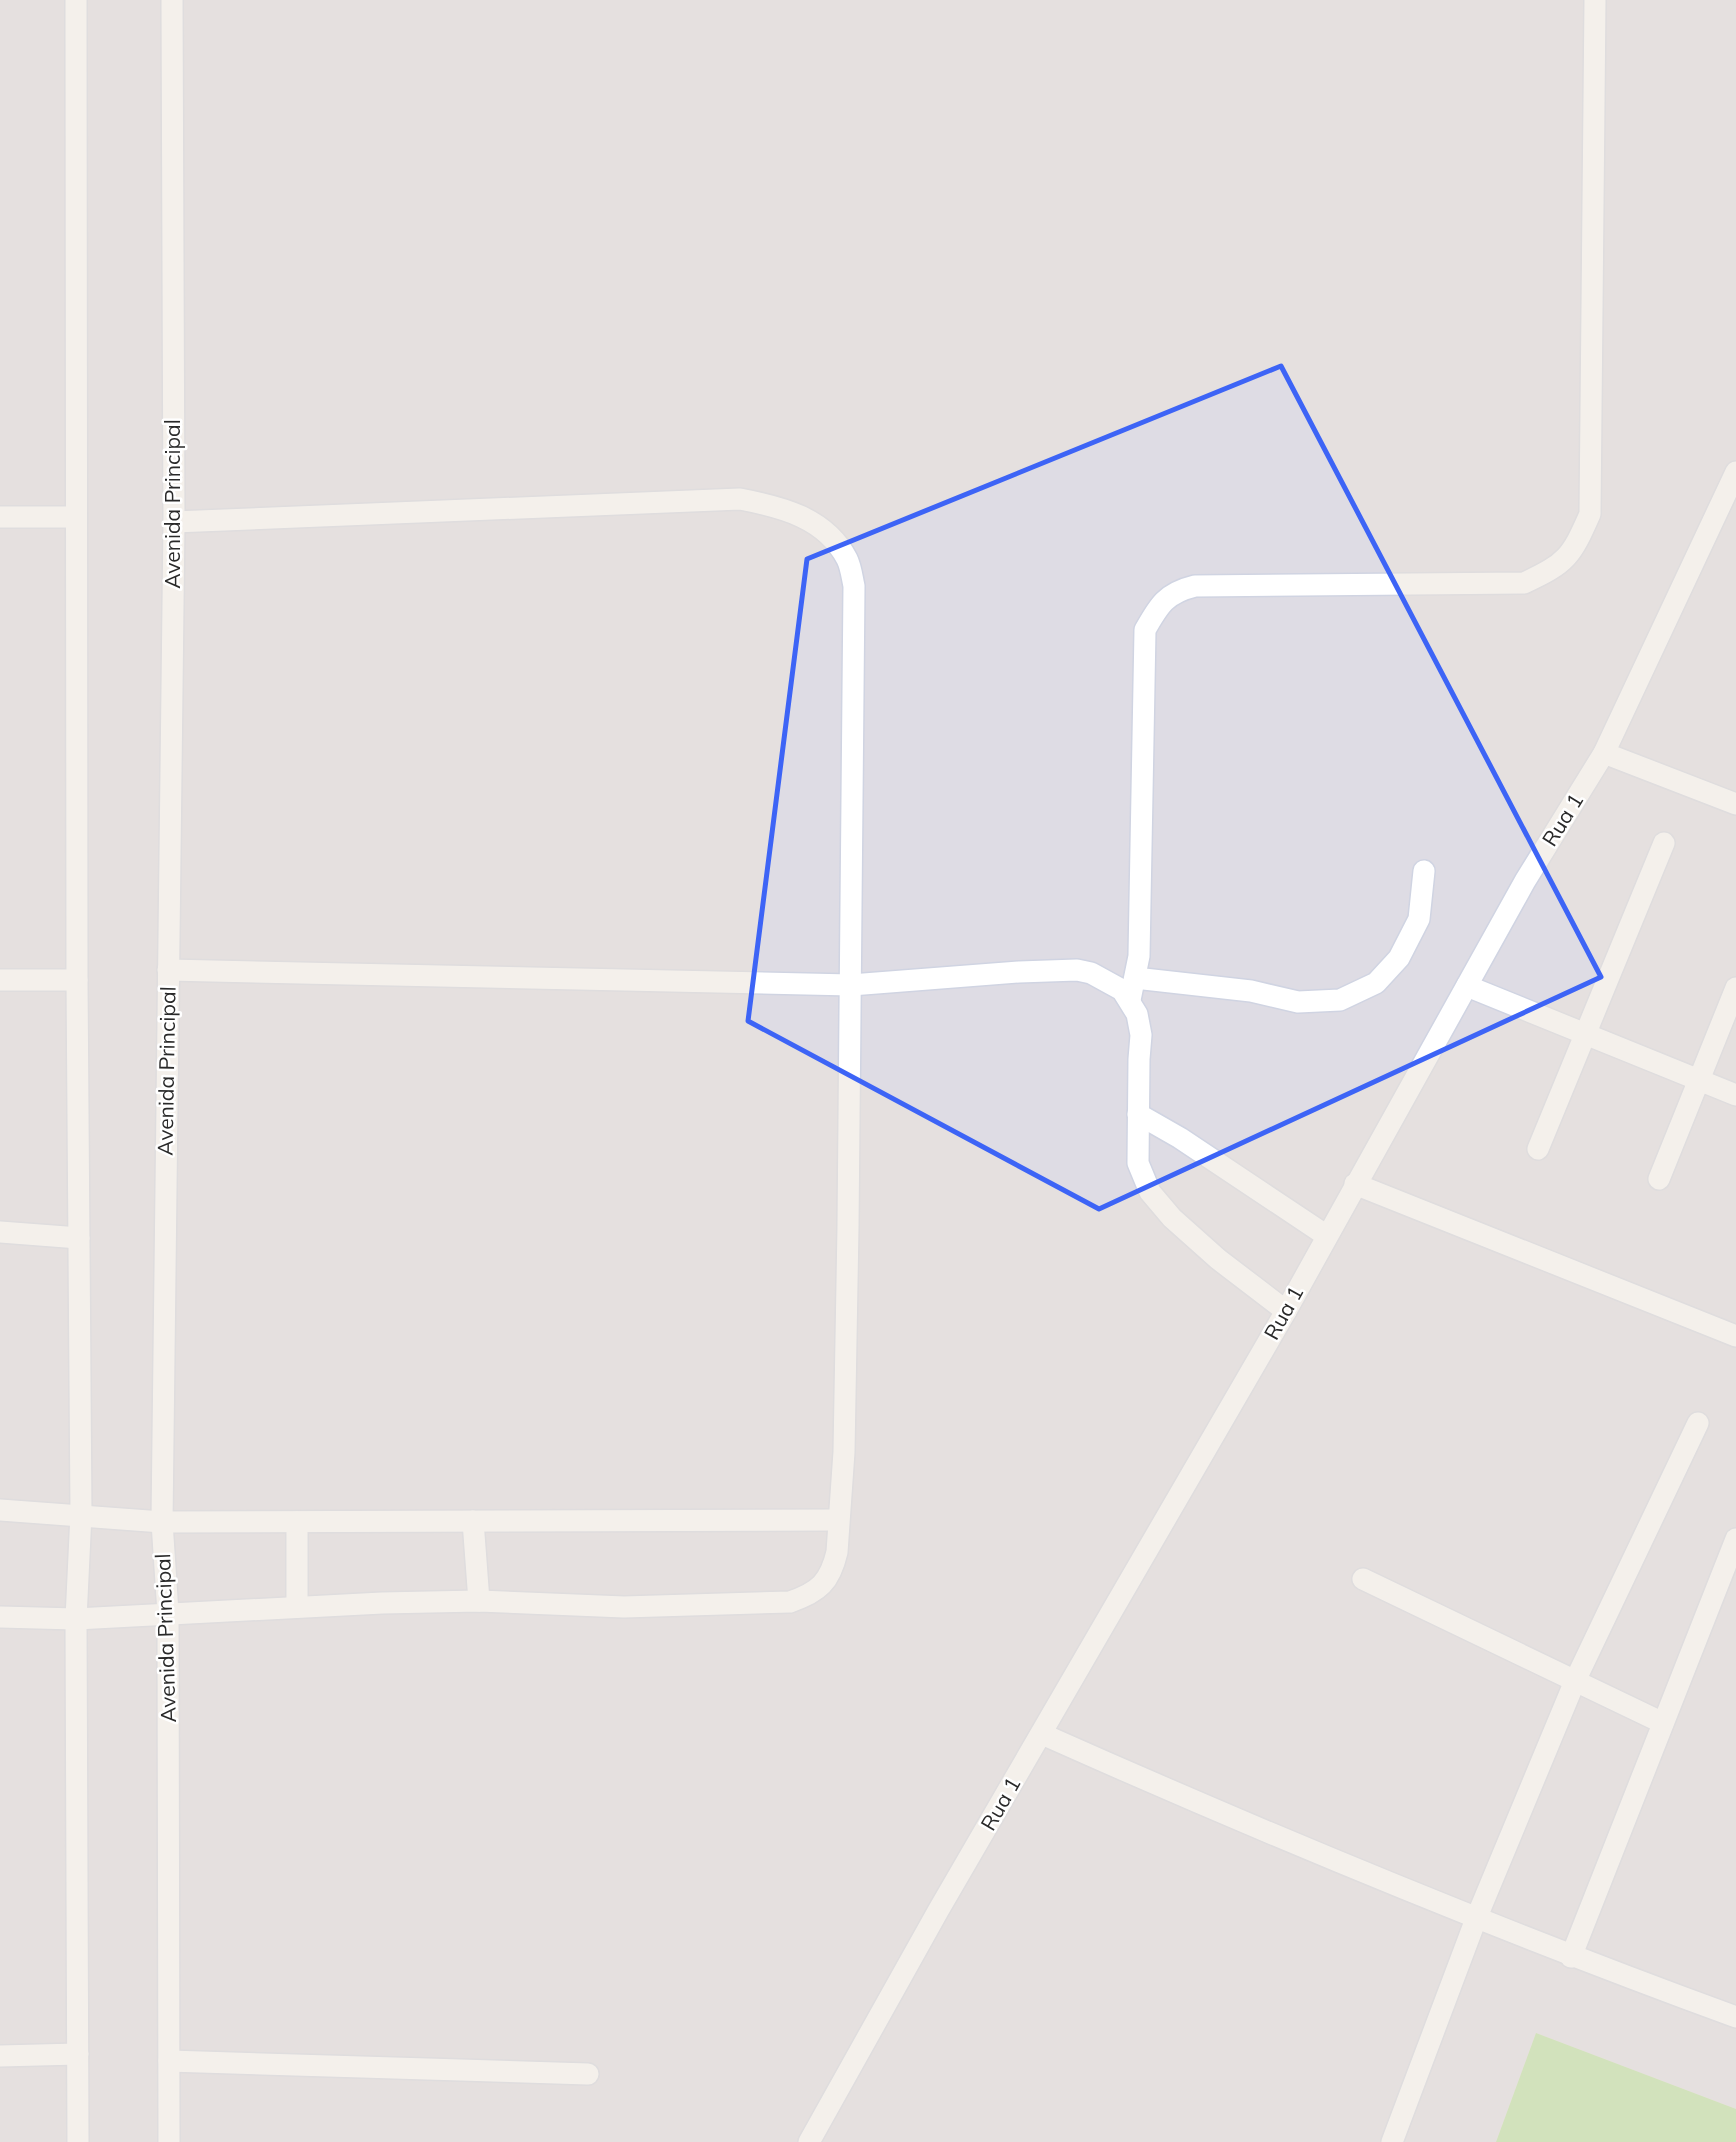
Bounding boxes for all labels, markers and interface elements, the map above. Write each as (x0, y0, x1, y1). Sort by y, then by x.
street label: Avenida Principal (159, 419, 185, 589)
street label: Rua 1 (1536, 788, 1588, 851)
street label: Avenida Principal (152, 986, 180, 1156)
street label: Rua 1 (1258, 1281, 1308, 1344)
street label: Avenida Principal (149, 1553, 181, 1723)
street label: Rua 1 (975, 1772, 1026, 1835)

